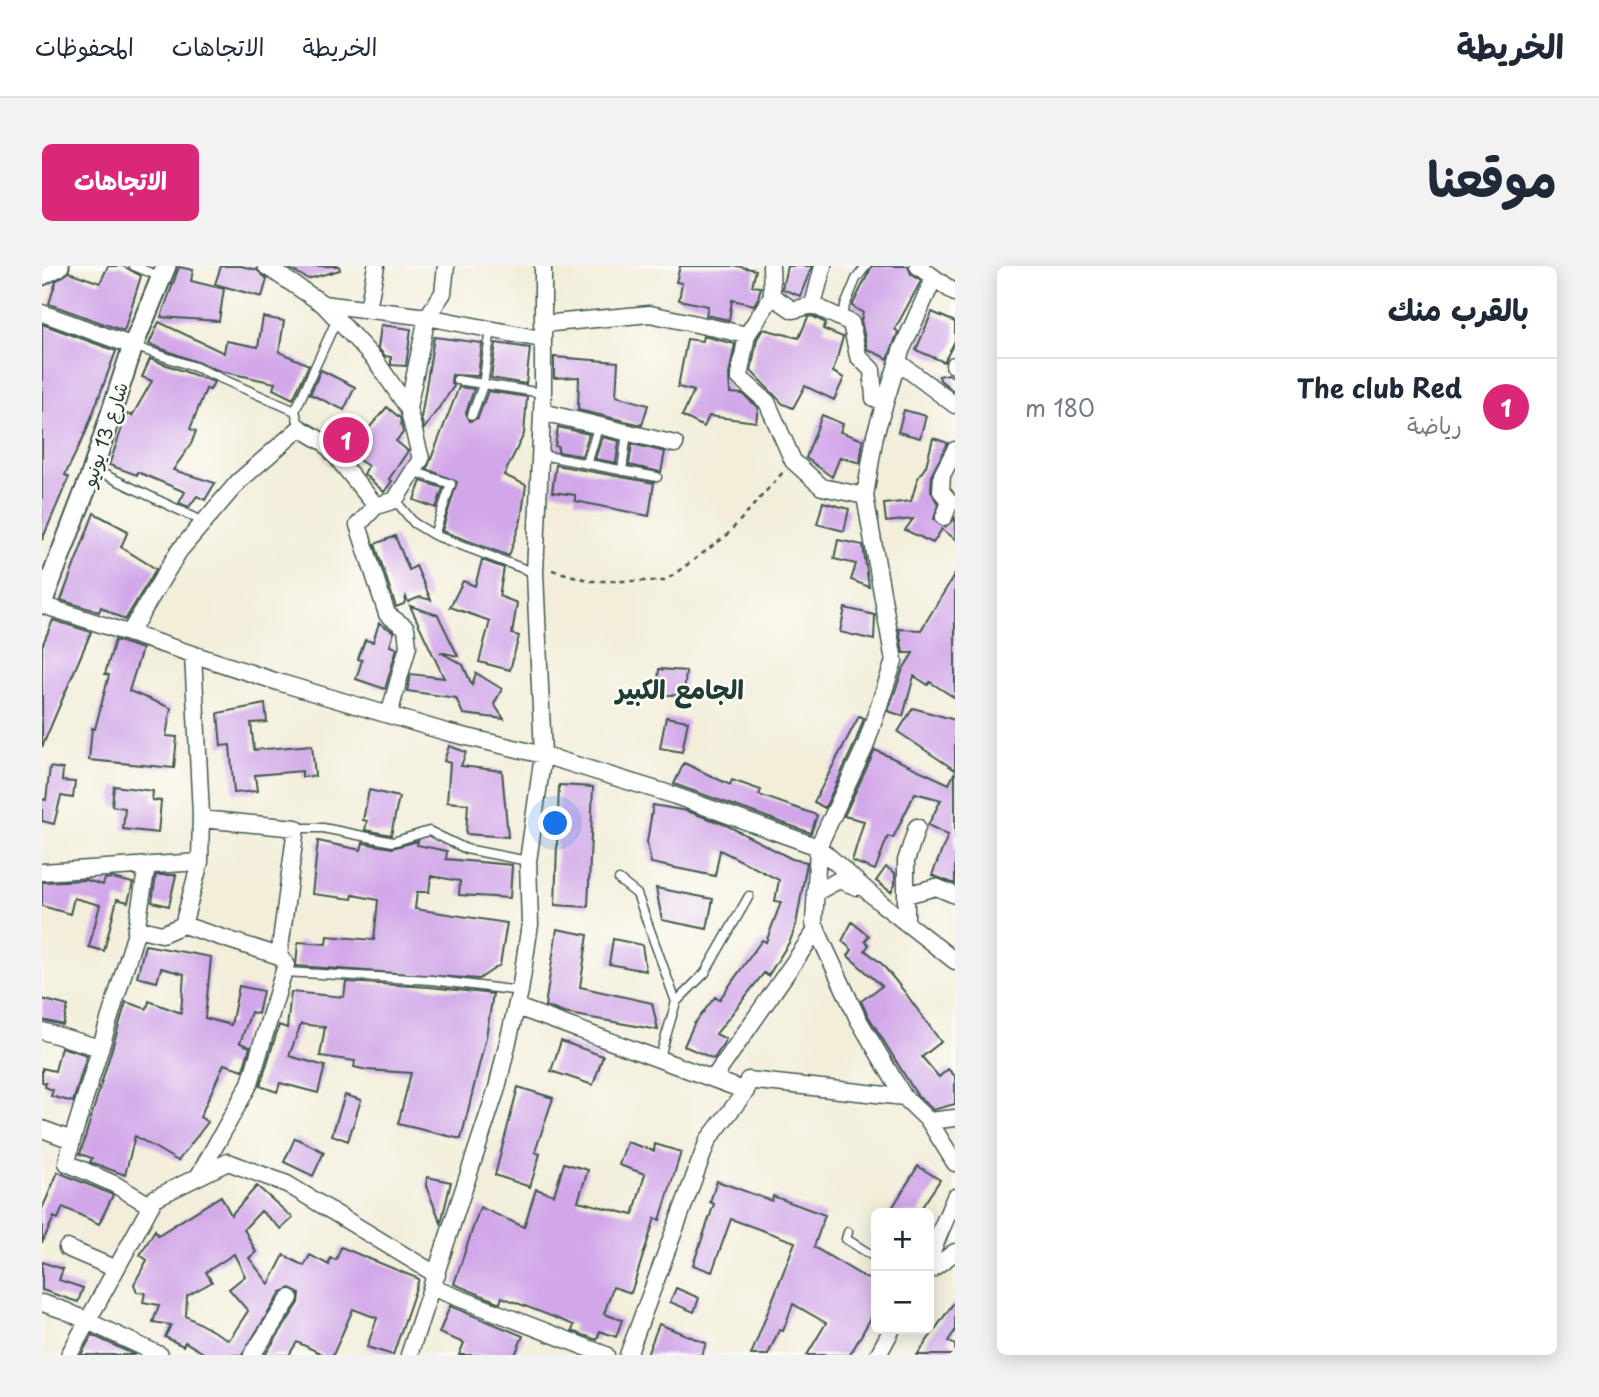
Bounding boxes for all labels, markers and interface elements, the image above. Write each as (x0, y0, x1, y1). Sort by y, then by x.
text: الخريطة (1457, 20, 1564, 70)
text: المحفوظات (35, 28, 134, 64)
text: الاتجاهات (172, 28, 265, 64)
text: الخريطة (303, 28, 377, 64)
text: موقعنا (1427, 140, 1557, 214)
button: الاتجاهات (42, 144, 199, 221)
text: بالقرب منك (1388, 286, 1529, 331)
text: The club Red (1297, 368, 1462, 407)
street label: شارع 13 يونيو (74, 378, 135, 491)
text: 180 m (1025, 390, 1095, 425)
text: 1 (1501, 390, 1512, 425)
text: رياضة (1407, 407, 1462, 442)
pin: 1 (323, 414, 369, 466)
district label: الجامع الكبير (613, 669, 744, 709)
your location (538, 806, 572, 840)
map controls (871, 1208, 934, 1334)
button: + (871, 1208, 934, 1271)
button: − (871, 1271, 934, 1334)

